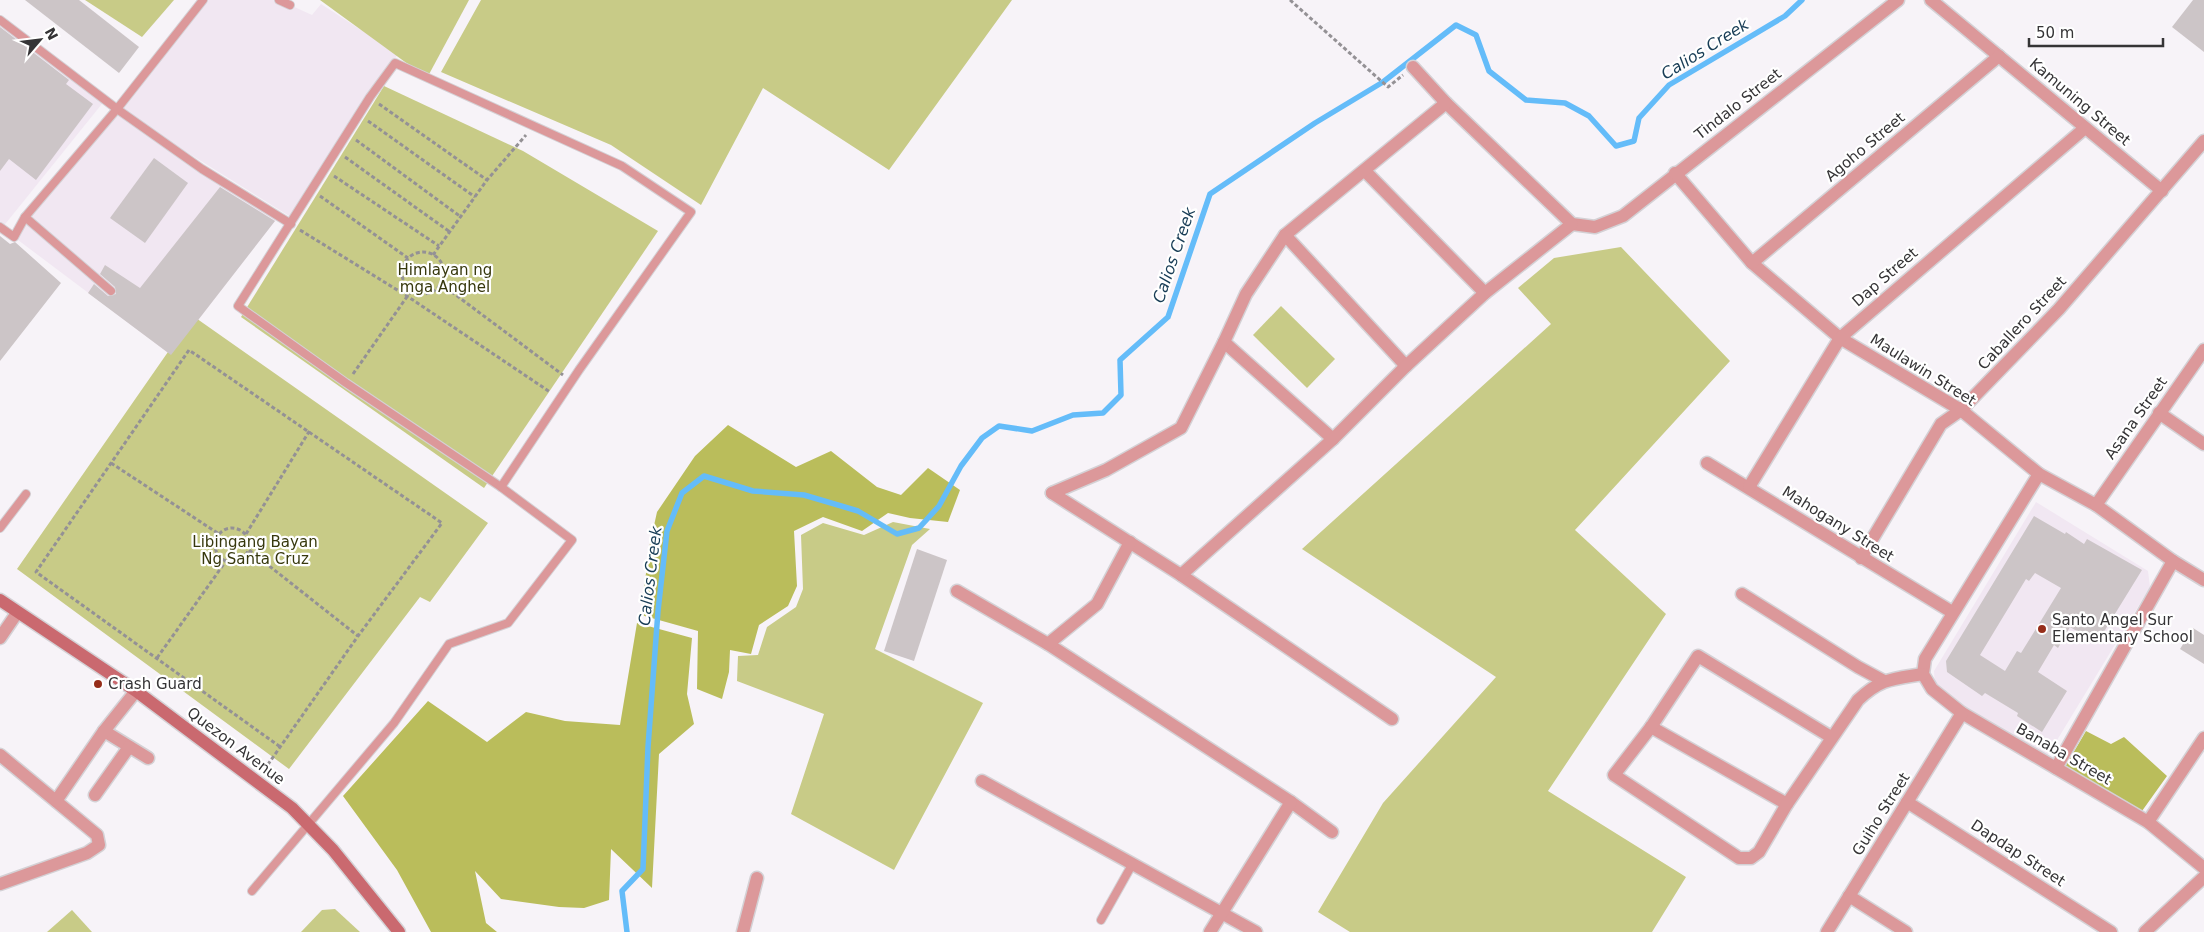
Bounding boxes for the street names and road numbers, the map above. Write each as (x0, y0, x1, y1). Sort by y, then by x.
street label: Kamuning Street (2026, 55, 2134, 149)
street label: Tindalo Street (1690, 65, 1785, 144)
street label: Agoho Street (1822, 109, 1908, 185)
street label: Dap Street (1849, 244, 1921, 310)
street label: Caballero Street (1974, 272, 2070, 373)
street label: Maulawin Street (1867, 330, 1979, 410)
street label: Asana Street (2101, 373, 2171, 463)
street label: Mahogany Street (1779, 482, 1897, 566)
street label: Quezon Avenue (184, 703, 288, 789)
street label: Banaba Street (2013, 719, 2115, 789)
street label: Guiho Street (1848, 769, 1914, 859)
street label: Dapdap Street (1967, 816, 2069, 890)

